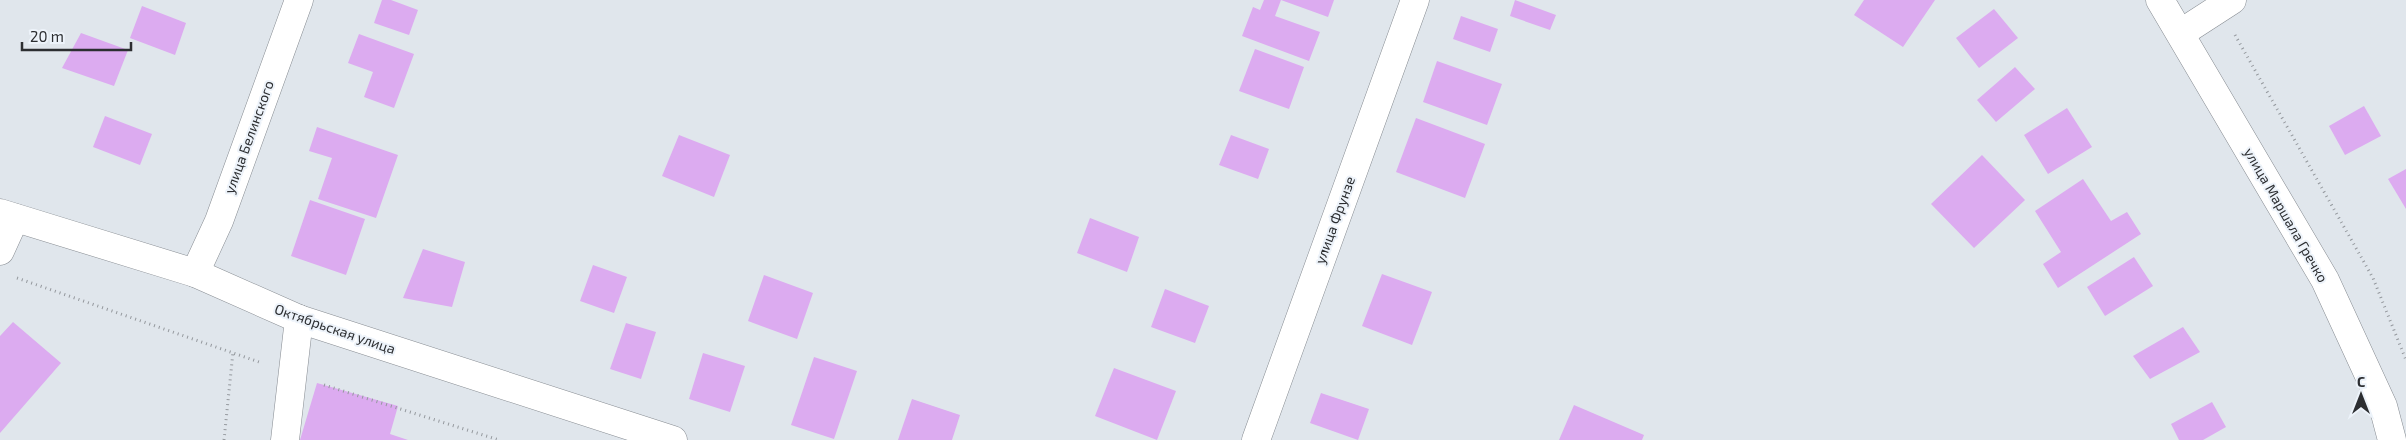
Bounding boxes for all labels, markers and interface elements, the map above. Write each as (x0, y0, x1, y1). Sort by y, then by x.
scale bar (22, 20, 131, 52)
text: 20 m (30, 27, 64, 45)
street label: улица Белинского (220, 78, 277, 196)
street label: улица Маршала Гречко (2241, 144, 2332, 285)
street label: улица Фрунзе (1311, 174, 1358, 266)
street label: Октябрьская улица (273, 300, 398, 357)
north arrow (2336, 370, 2386, 420)
text: С (2357, 373, 2365, 390)

